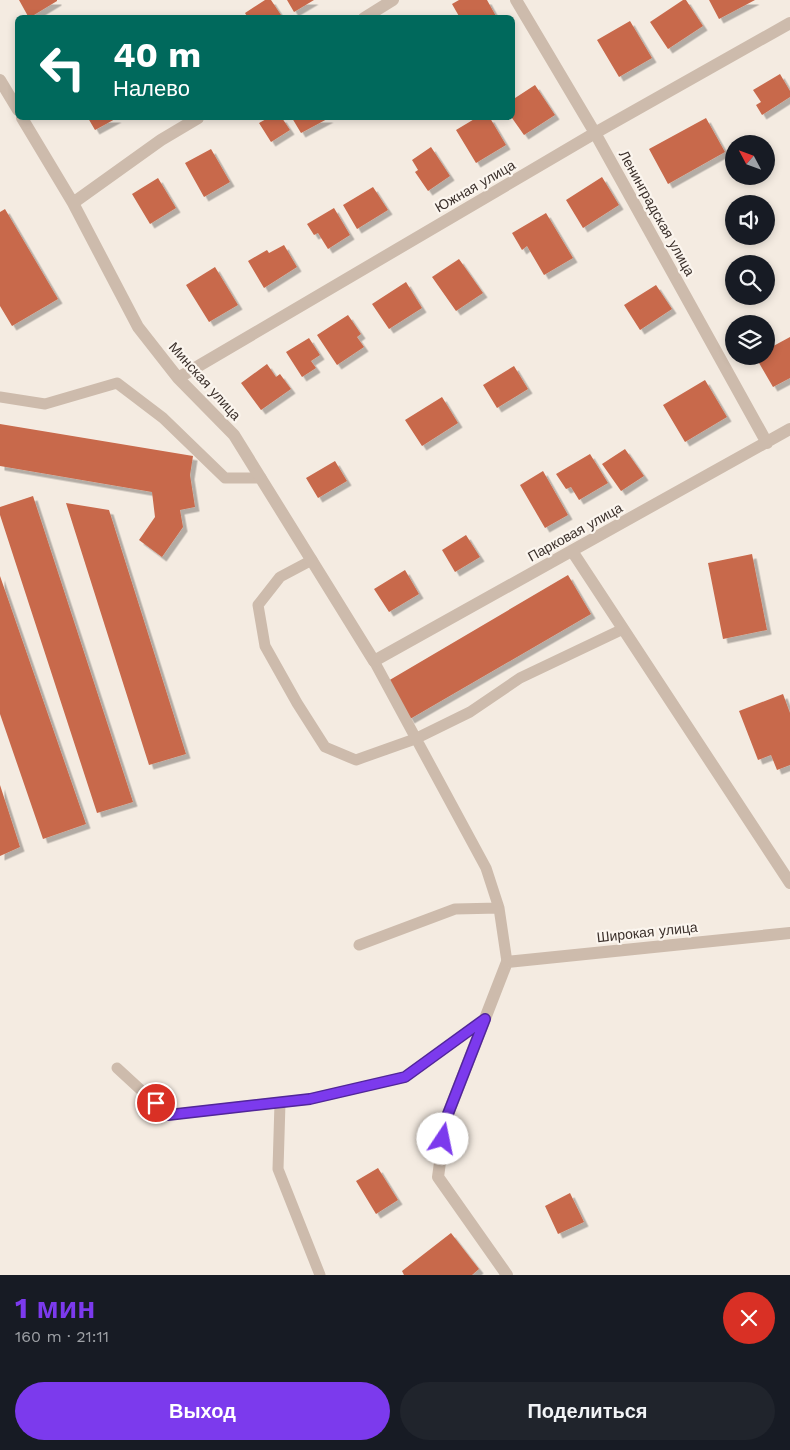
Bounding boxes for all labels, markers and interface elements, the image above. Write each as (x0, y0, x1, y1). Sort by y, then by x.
text: 40 m (113, 34, 201, 76)
icon: left (30, 35, 95, 100)
text: Налево (113, 76, 190, 101)
north arrow (725, 135, 775, 185)
map controls (725, 135, 775, 365)
street label: Ленинградская улица (616, 147, 698, 279)
street label: Южная улица (432, 156, 518, 215)
button: sound (725, 195, 775, 245)
button: search (725, 255, 775, 305)
button: layers (725, 315, 775, 365)
street label: Минская улица (166, 339, 244, 423)
street label: Парковая улица (525, 499, 625, 565)
street label: Широкая улица (596, 919, 698, 945)
pin (135, 1082, 177, 1124)
icon: arrive (142, 1089, 170, 1117)
position arrow (416, 1112, 468, 1164)
text: 1 мин (15, 1290, 95, 1325)
button: close (723, 1292, 775, 1344)
text: 160 m · 21:11 (15, 1327, 109, 1346)
button: Выход (15, 1382, 390, 1440)
button: Поделиться (400, 1382, 775, 1440)

